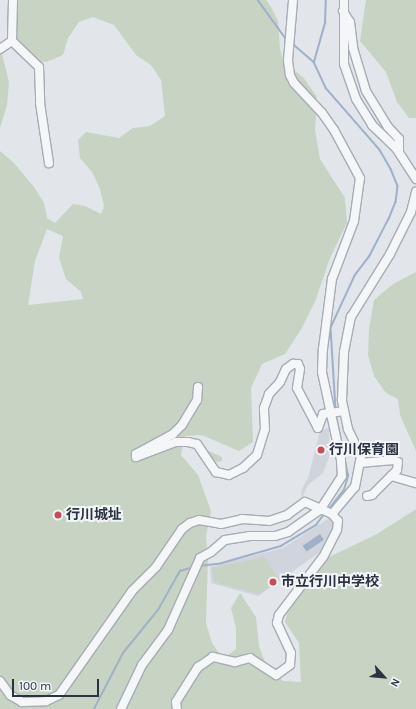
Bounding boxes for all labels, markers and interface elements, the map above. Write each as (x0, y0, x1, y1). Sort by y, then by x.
place label: 行川保育園 (329, 442, 399, 458)
marker: 行川保育園 (316, 445, 326, 455)
place label: 行川城址 (66, 507, 122, 523)
marker: 行川城址 (53, 510, 63, 520)
place label: 市立行川中学校 (281, 574, 379, 590)
marker: 市立行川中学校 (268, 577, 278, 587)
north arrow (364, 657, 404, 697)
scale bar (14, 671, 101, 697)
text: N (388, 676, 403, 689)
text: 100 m (19, 679, 51, 693)

